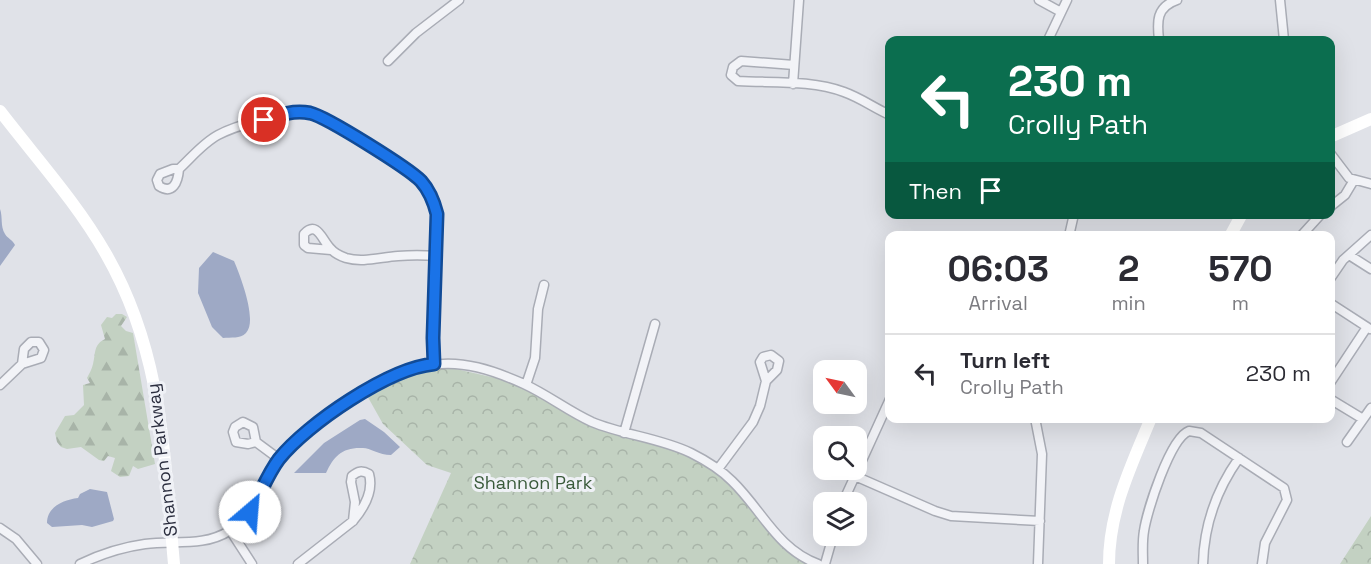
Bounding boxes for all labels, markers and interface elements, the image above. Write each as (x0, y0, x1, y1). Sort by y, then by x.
text: 230 m (1008, 55, 1132, 108)
icon: left (909, 60, 987, 138)
pin (238, 94, 289, 145)
icon: arrive (247, 103, 280, 136)
text: Crolly Path (1008, 107, 1148, 142)
icon: arrive (974, 174, 1007, 207)
text: Then (909, 177, 962, 205)
text: 06:03 (947, 246, 1049, 292)
text: 2 (1118, 246, 1139, 292)
text: 570 (1208, 246, 1273, 292)
text: Arrival (968, 290, 1028, 316)
text: min (1111, 290, 1146, 316)
text: m (1232, 290, 1249, 316)
text: Turn left (960, 346, 1050, 374)
icon: left (909, 357, 942, 390)
text: 230 m (1246, 359, 1311, 387)
north arrow (813, 360, 867, 414)
map controls (813, 360, 867, 546)
text: Crolly Path (960, 374, 1064, 400)
street label: Shannon Parkway (141, 382, 182, 538)
button: search (813, 426, 867, 480)
park label: Shannon Park (474, 471, 593, 494)
position arrow (218, 480, 282, 544)
button: layers (813, 492, 867, 546)

